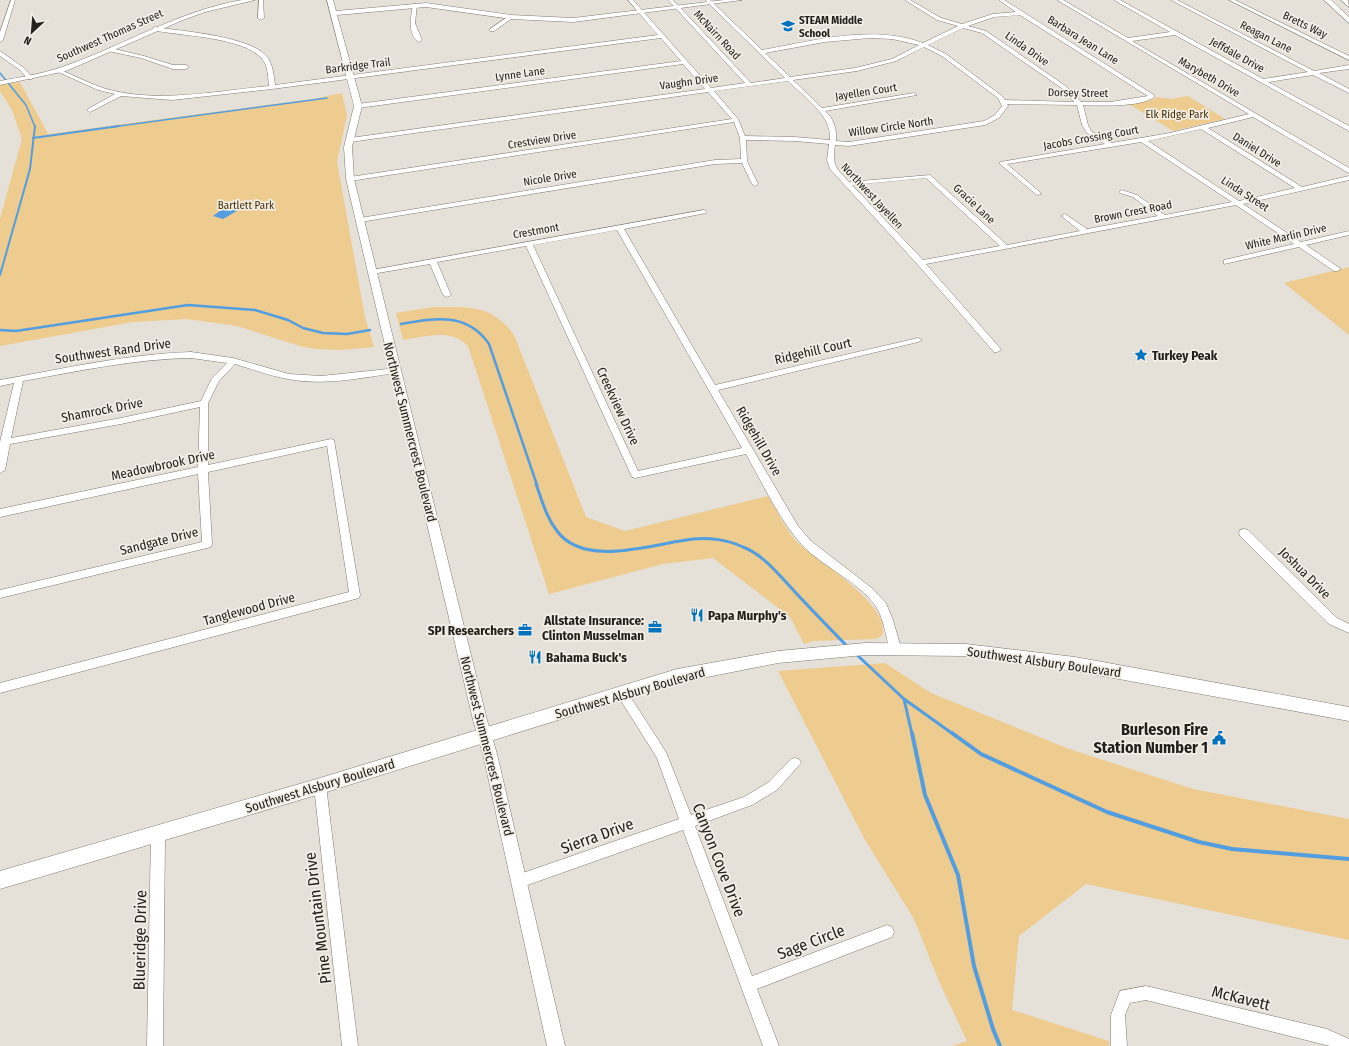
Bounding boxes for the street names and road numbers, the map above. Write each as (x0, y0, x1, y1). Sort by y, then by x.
street label: Southwest Thomas Street (55, 7, 165, 65)
street label: McNairn Road (691, 8, 743, 62)
street label: Bretts Way (1281, 9, 1329, 41)
street label: Barbara Jean Lane (1045, 13, 1121, 67)
street label: Reagan Lane (1238, 18, 1294, 56)
street label: Linda Drive (1003, 29, 1051, 69)
street label: Jeffdale Drive (1207, 35, 1267, 75)
street label: Marybeth Drive (1176, 54, 1242, 100)
street label: Barkridge Trail (325, 56, 391, 76)
street label: Lynne Lane (494, 64, 546, 84)
street label: Vaughn Drive (659, 71, 719, 93)
street label: Jayellen Court (834, 81, 898, 103)
street label: Dorsey Street (1048, 86, 1109, 100)
street label: Willow Circle North (848, 115, 934, 139)
street label: Jacobs Crossing Court (1042, 123, 1140, 153)
street label: Crestview Drive (507, 128, 577, 152)
street label: Daniel Drive (1230, 130, 1284, 170)
street label: Northwest Jayellen (838, 161, 906, 231)
street label: Nicole Drive (522, 167, 578, 189)
street label: Linda Street (1219, 174, 1272, 214)
street label: Gracie Lane (951, 181, 997, 227)
street label: Brown Crest Road (1093, 198, 1173, 226)
street label: Crestmont (512, 221, 560, 241)
street label: White Marlin Drive (1244, 221, 1328, 253)
street label: Southwest Rand Drive (54, 335, 172, 367)
street label: Ridgehill Court (773, 335, 854, 367)
street label: Northwest Summercrest Boulevard (380, 341, 440, 523)
street label: Creekview Drive (593, 365, 643, 447)
street label: Shamrock Drive (60, 395, 144, 425)
street label: Ridgehill Drive (733, 404, 785, 478)
street label: Meadowbrook Drive (110, 447, 216, 483)
street label: Sandgate Drive (118, 524, 200, 558)
street label: Joshua Drive (1276, 544, 1334, 602)
street label: Tanglewood Drive (202, 590, 296, 628)
street label: Southwest Alsbury Boulevard (966, 644, 1122, 680)
street label: Northwest Summercrest Boulevard (457, 655, 517, 837)
street label: Southwest Alsbury Boulevard (553, 664, 707, 722)
street label: Southwest Alsbury Boulevard (243, 756, 397, 816)
street label: Canyon Cove Drive (689, 800, 750, 920)
street label: Sierra Drive (558, 814, 636, 858)
street label: Pine Mountain Drive (301, 851, 335, 985)
street label: Blueridge Drive (130, 890, 150, 990)
street label: Sage Circle (775, 920, 848, 964)
street label: McKavett (1210, 982, 1273, 1015)

